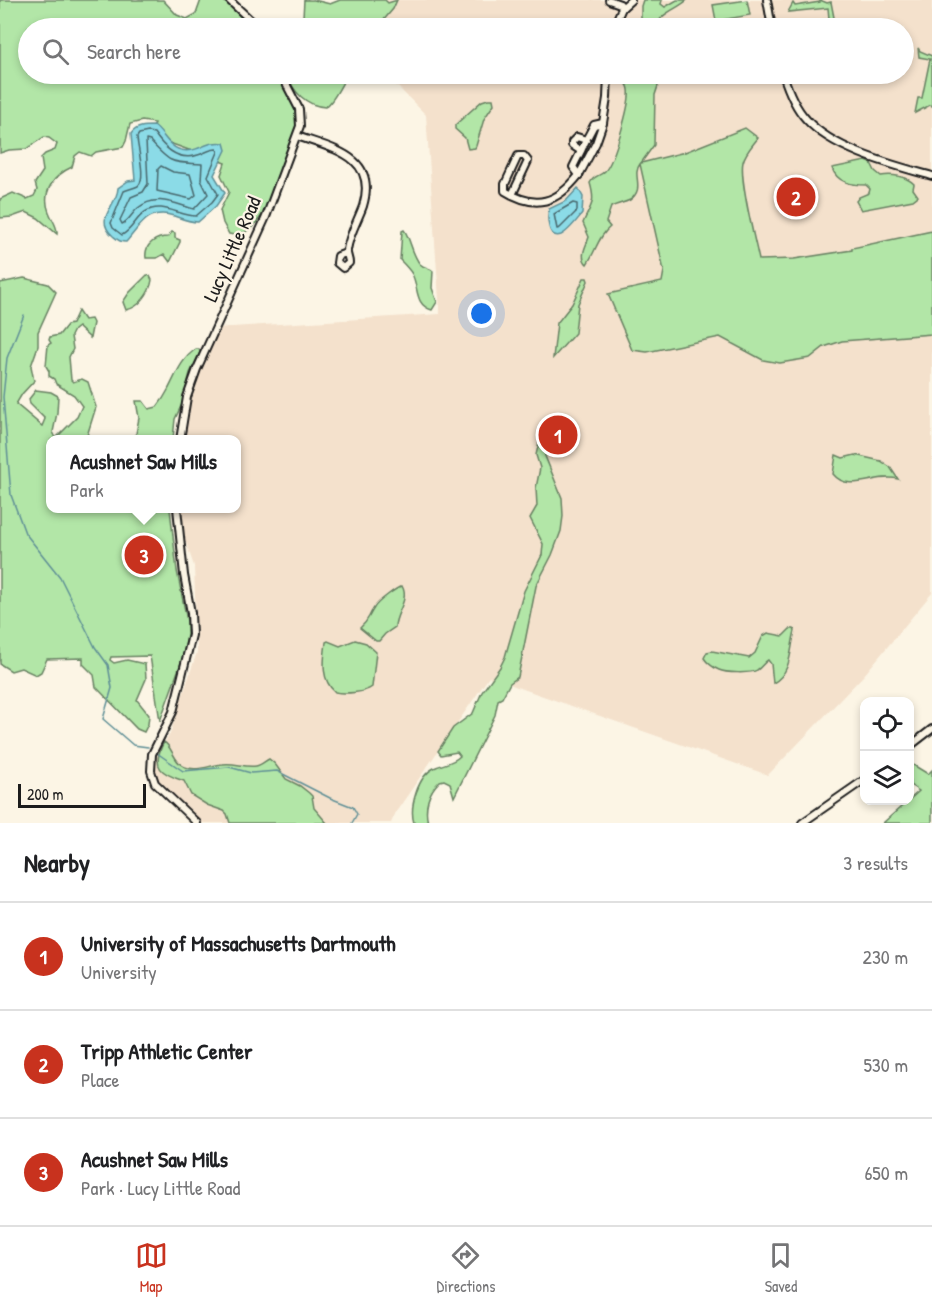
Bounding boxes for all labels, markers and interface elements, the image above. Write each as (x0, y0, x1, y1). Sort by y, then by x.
search box (18, 18, 914, 84)
icon: search (39, 35, 72, 68)
text: Search here (87, 36, 181, 66)
pin: 2 (776, 174, 816, 220)
street label: Lucy Little Road (196, 192, 267, 306)
your location (467, 299, 496, 328)
pin: 1 (538, 412, 578, 458)
popup (46, 435, 241, 513)
text: Acushnet Saw Mills (70, 446, 217, 476)
text: Park (70, 476, 103, 503)
pin: 3 (124, 532, 164, 578)
map controls (860, 697, 914, 805)
button: locate (860, 697, 914, 751)
button: layers (860, 751, 914, 805)
scale bar (18, 781, 146, 808)
text: 200 m (27, 783, 63, 805)
text: Nearby (24, 845, 90, 880)
text: 3 results (843, 849, 908, 876)
text: University of Massachusetts Dartmouth (81, 928, 395, 958)
text: 1 (40, 943, 47, 970)
text: 230 m (863, 943, 908, 970)
text: University (81, 958, 157, 985)
text: Tripp Athletic Center (81, 1036, 252, 1066)
text: 2 (39, 1051, 48, 1078)
text: 530 m (863, 1051, 908, 1078)
text: Place (81, 1066, 120, 1093)
text: Acushnet Saw Mills (81, 1144, 228, 1174)
text: 3 (39, 1159, 48, 1186)
text: 650 m (864, 1159, 908, 1186)
text: Park · Lucy Little Road (81, 1174, 240, 1201)
tab: Map (135, 1239, 168, 1297)
tab: Directions (437, 1239, 495, 1297)
tab: Saved (764, 1239, 797, 1297)

